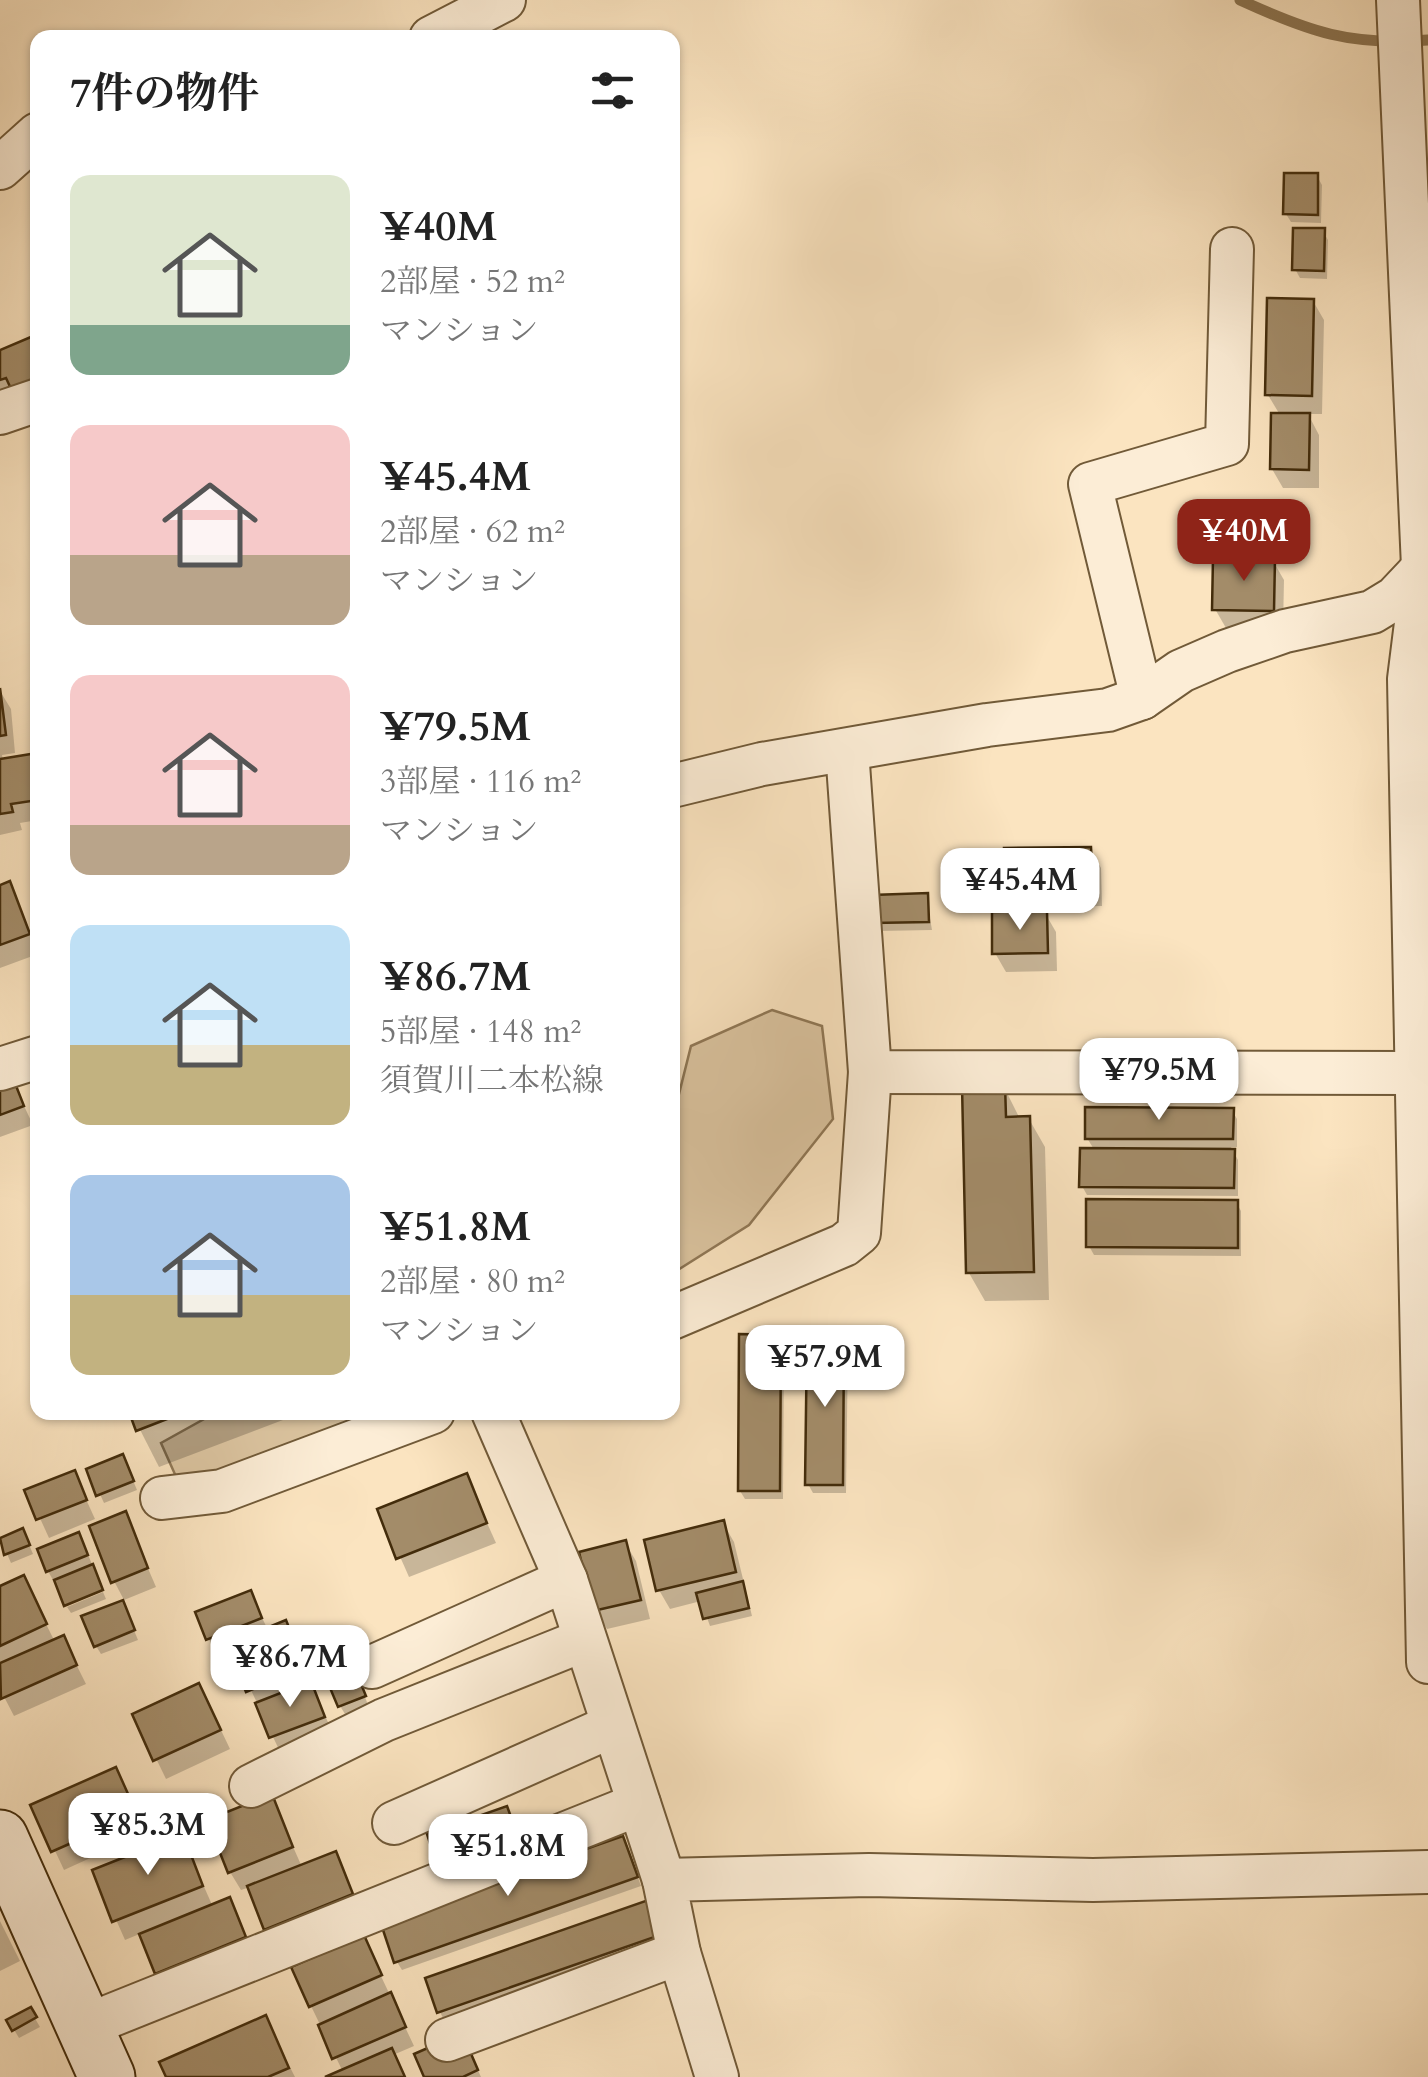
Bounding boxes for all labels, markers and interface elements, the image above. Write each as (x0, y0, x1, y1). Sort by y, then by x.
icon: filters (585, 63, 640, 118)
text: 7件の物件 (70, 65, 260, 122)
text: ¥40M (380, 198, 497, 255)
icon: home (150, 215, 270, 335)
text: 2部屋 · 52 m² (380, 260, 565, 304)
text: マンション (380, 309, 539, 353)
text: ¥45.4M (380, 448, 531, 505)
icon: home (150, 465, 270, 585)
pin: ¥40M (1185, 499, 1303, 584)
text: ¥40M (1199, 509, 1289, 553)
text: 2部屋 · 62 m² (380, 510, 565, 554)
text: マンション (380, 559, 539, 603)
text: ¥79.5M (380, 698, 531, 755)
icon: home (150, 715, 270, 835)
text: 3部屋 · 116 m² (380, 760, 581, 804)
text: マンション (380, 809, 539, 853)
pin: ¥45.4M (939, 848, 1101, 933)
text: ¥45.4M (962, 858, 1078, 902)
text: ¥86.7M (380, 948, 531, 1005)
icon: home (150, 965, 270, 1085)
text: 5部屋 · 148 m² (380, 1010, 581, 1054)
pin: ¥79.5M (1078, 1038, 1240, 1123)
text: ¥79.5M (1101, 1048, 1217, 1092)
text: 須賀川二本松線 (380, 1059, 604, 1103)
text: ¥51.8M (380, 1198, 531, 1255)
icon: home (150, 1215, 270, 1335)
text: 2部屋 · 80 m² (380, 1260, 565, 1304)
text: マンション (380, 1309, 539, 1353)
pin: ¥57.9M (744, 1325, 906, 1410)
text: ¥57.9M (767, 1335, 883, 1379)
pin: ¥86.7M (209, 1625, 371, 1710)
text: ¥86.7M (232, 1635, 348, 1679)
pin: ¥85.3M (67, 1793, 229, 1878)
text: ¥85.3M (90, 1803, 206, 1847)
pin: ¥51.8M (427, 1814, 589, 1899)
text: ¥51.8M (450, 1824, 566, 1868)

